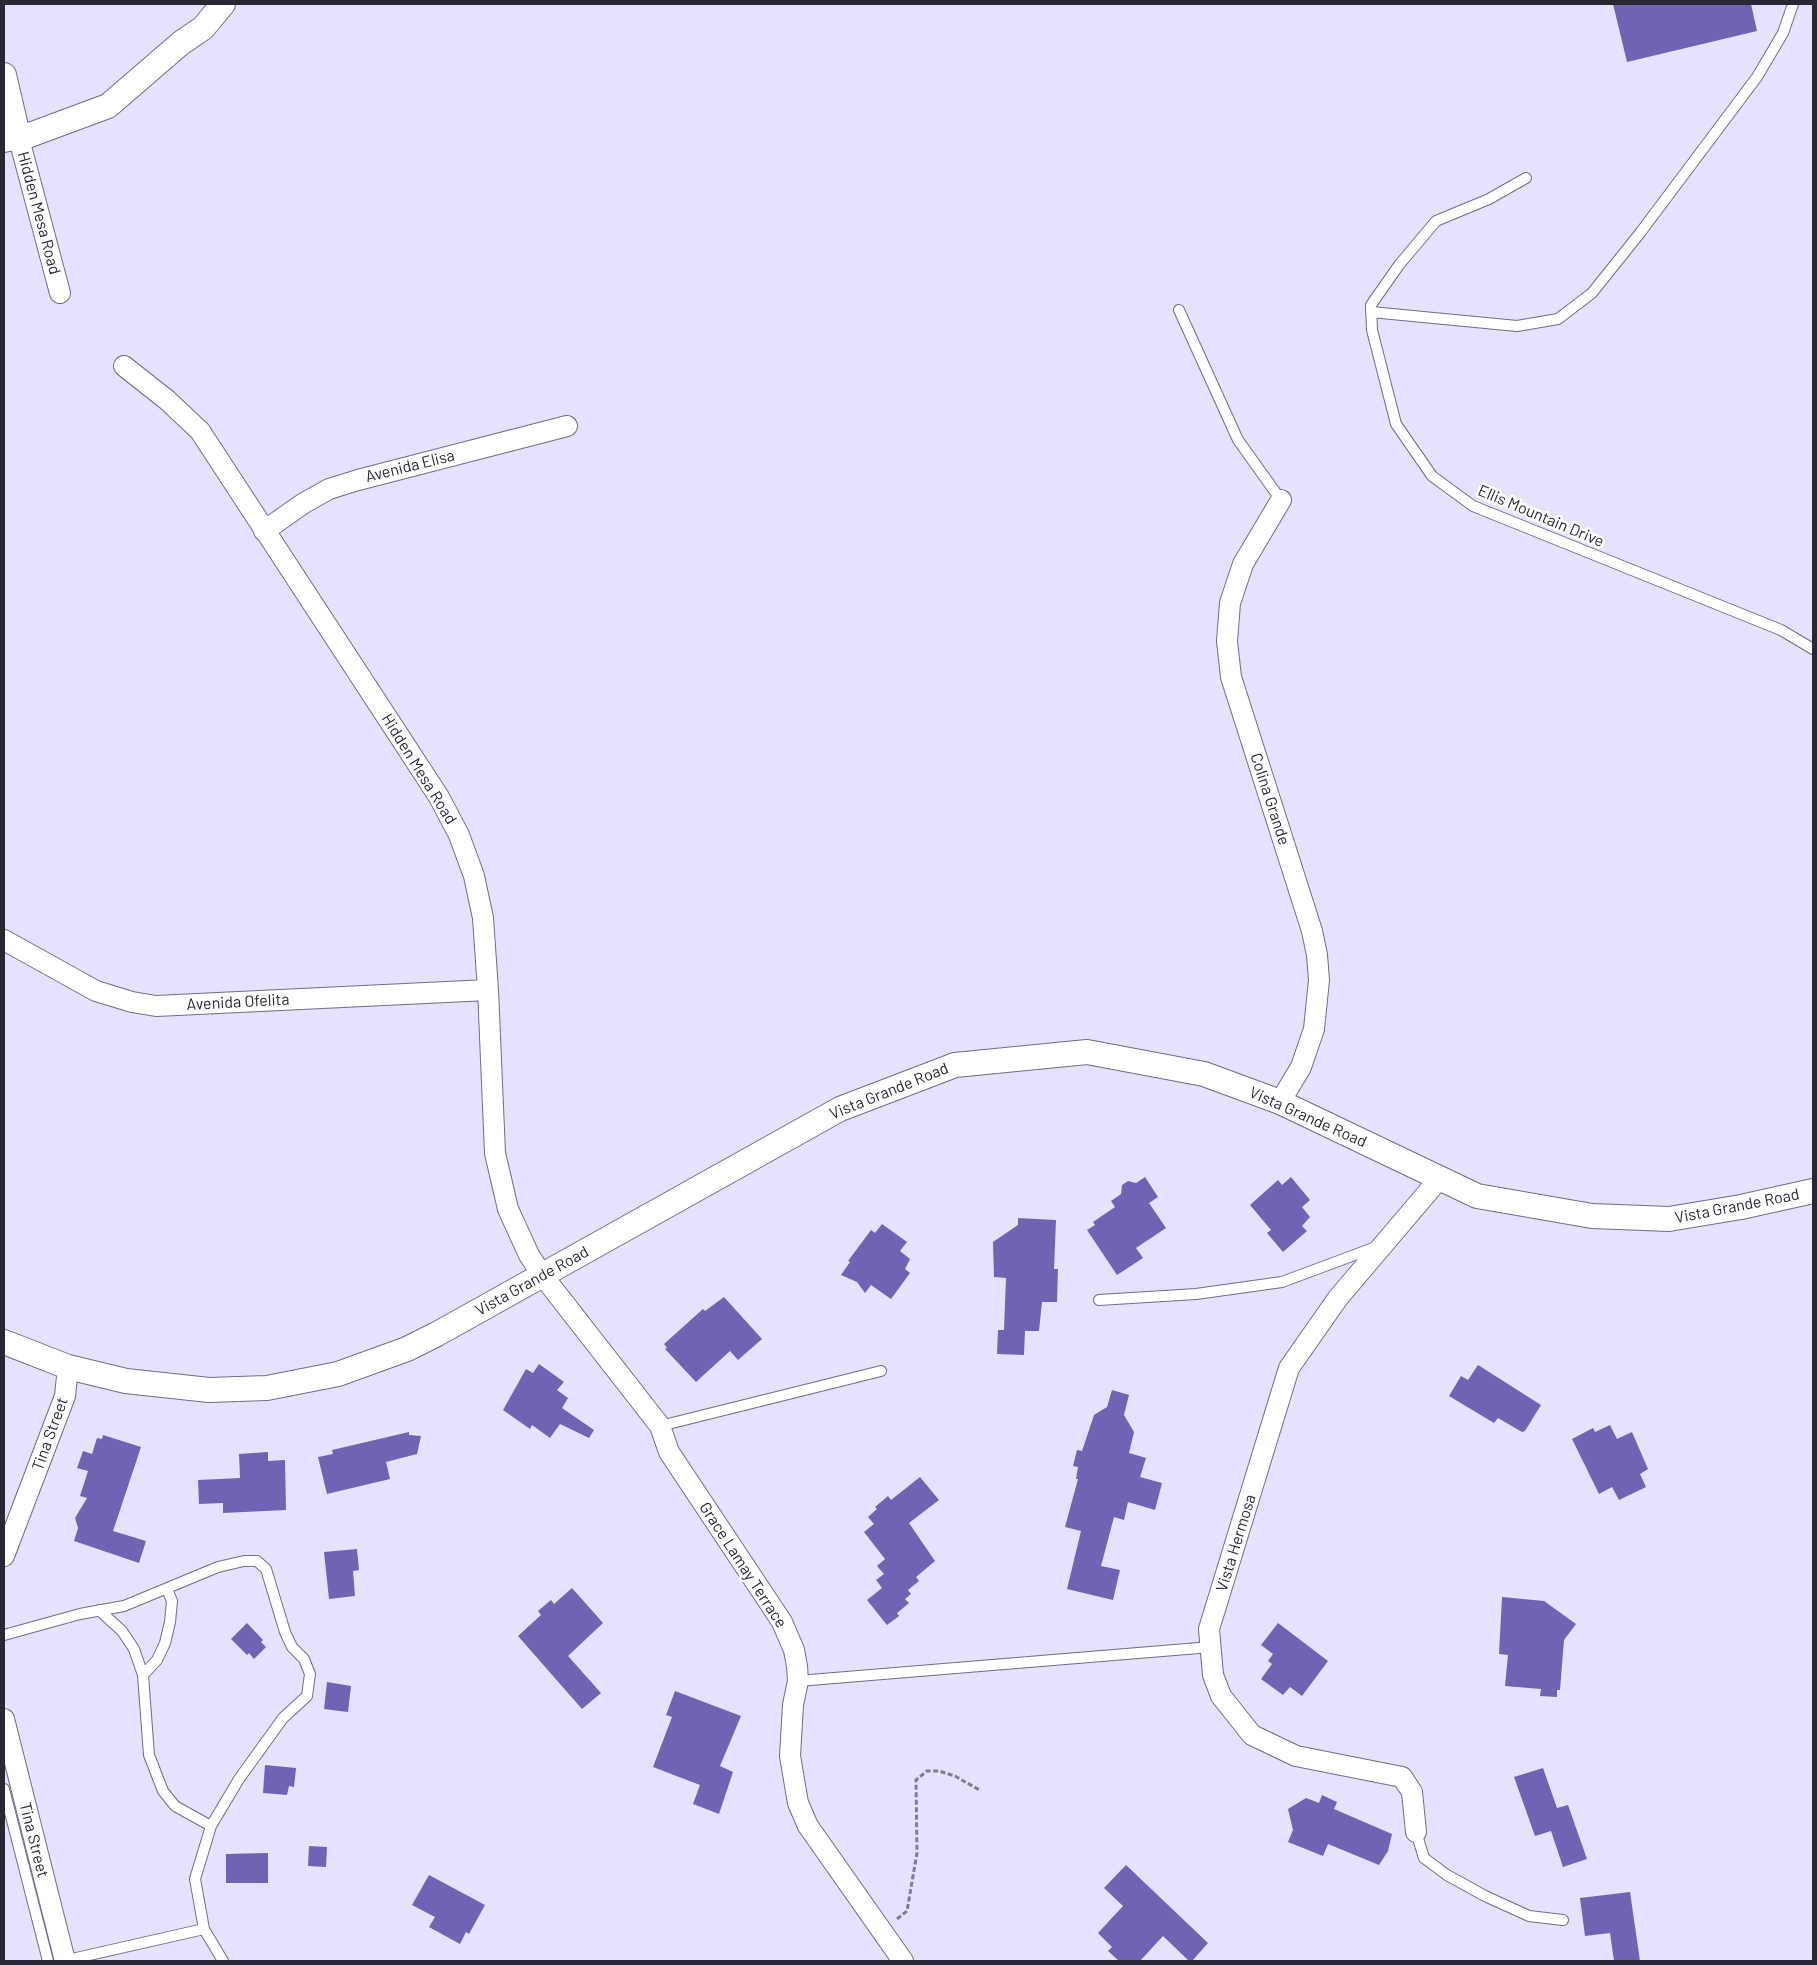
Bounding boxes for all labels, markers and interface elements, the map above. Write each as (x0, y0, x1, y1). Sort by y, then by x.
street label: Hidden Mesa Road (13, 149, 65, 277)
street label: Avenida Elisa (363, 446, 457, 486)
street label: Ellis Mountain Drive (1475, 481, 1607, 551)
street label: Hidden Mesa Road (377, 710, 461, 828)
street label: Colina Grande (1246, 751, 1294, 847)
street label: Avenida Ofelita (186, 990, 290, 1014)
street label: Vista Grande Road (827, 1058, 951, 1124)
street label: Vista Grande Road (1246, 1083, 1370, 1151)
street label: Vista Grande Road (1673, 1185, 1801, 1227)
street label: Vista Grande Road (472, 1242, 592, 1320)
street label: Tina Street (28, 1395, 72, 1473)
street label: Vista Hermosa (1212, 1492, 1260, 1594)
street label: Grace Lamay Terrace (695, 1499, 791, 1631)
street label: Tina Street (15, 1800, 53, 1880)

